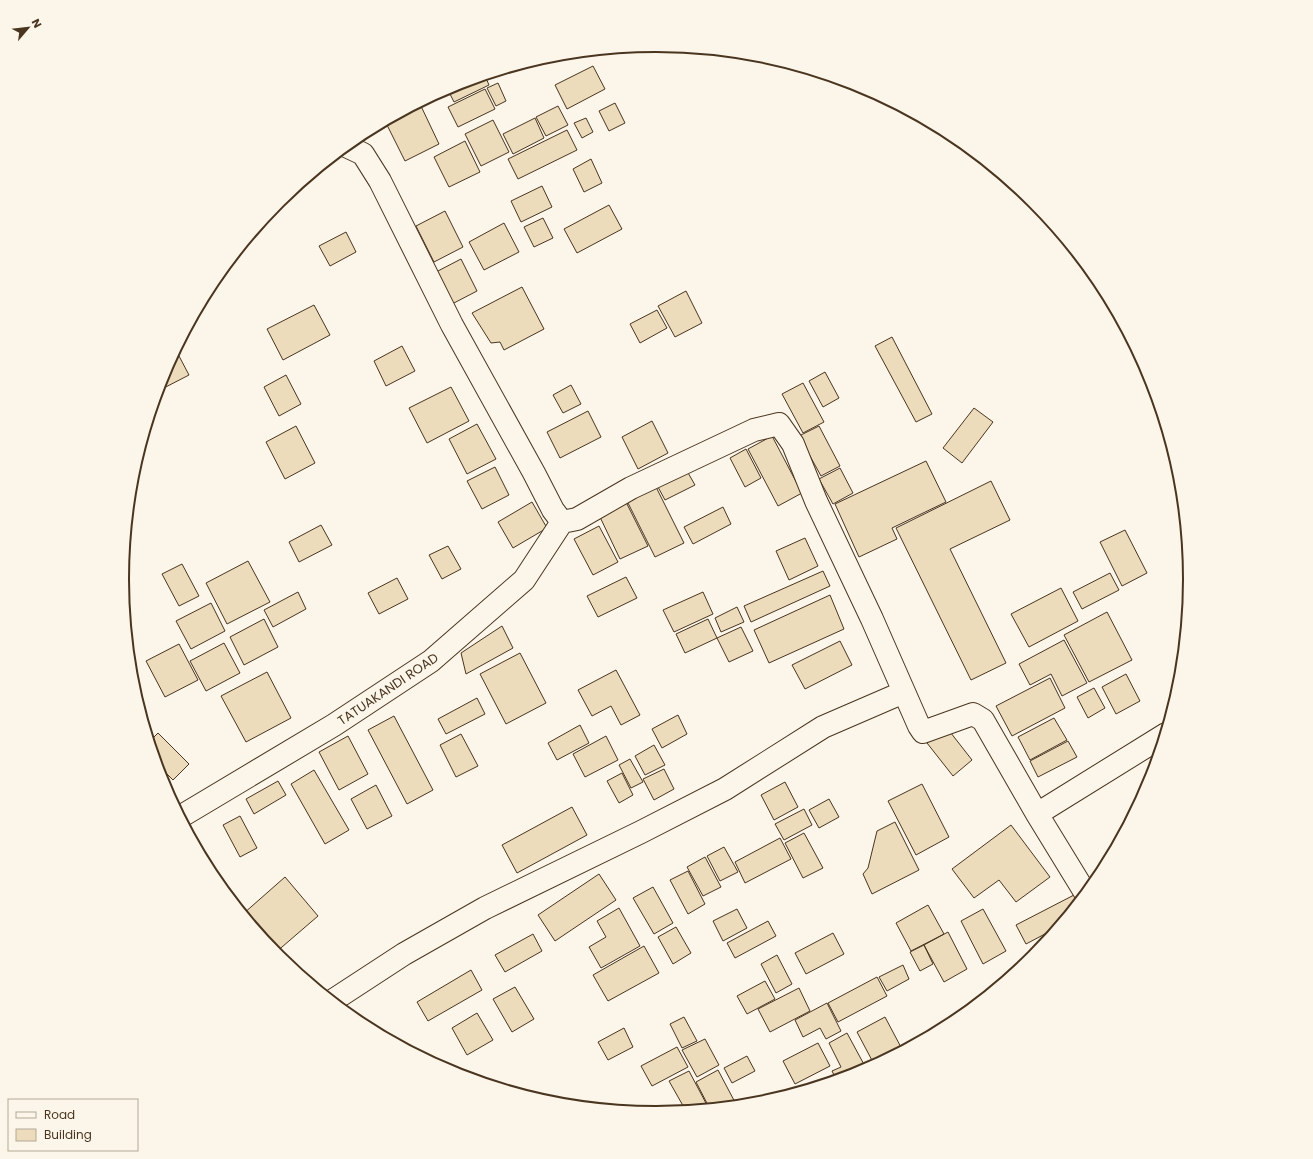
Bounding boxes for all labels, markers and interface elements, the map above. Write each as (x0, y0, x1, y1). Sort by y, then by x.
north arrow (8, 8, 48, 48)
text: N (28, 16, 46, 31)
street label: TATUAKANDI ROAD (334, 648, 442, 730)
legend (8, 1099, 138, 1151)
text: Road (44, 1106, 75, 1123)
text: Building (44, 1126, 92, 1143)

